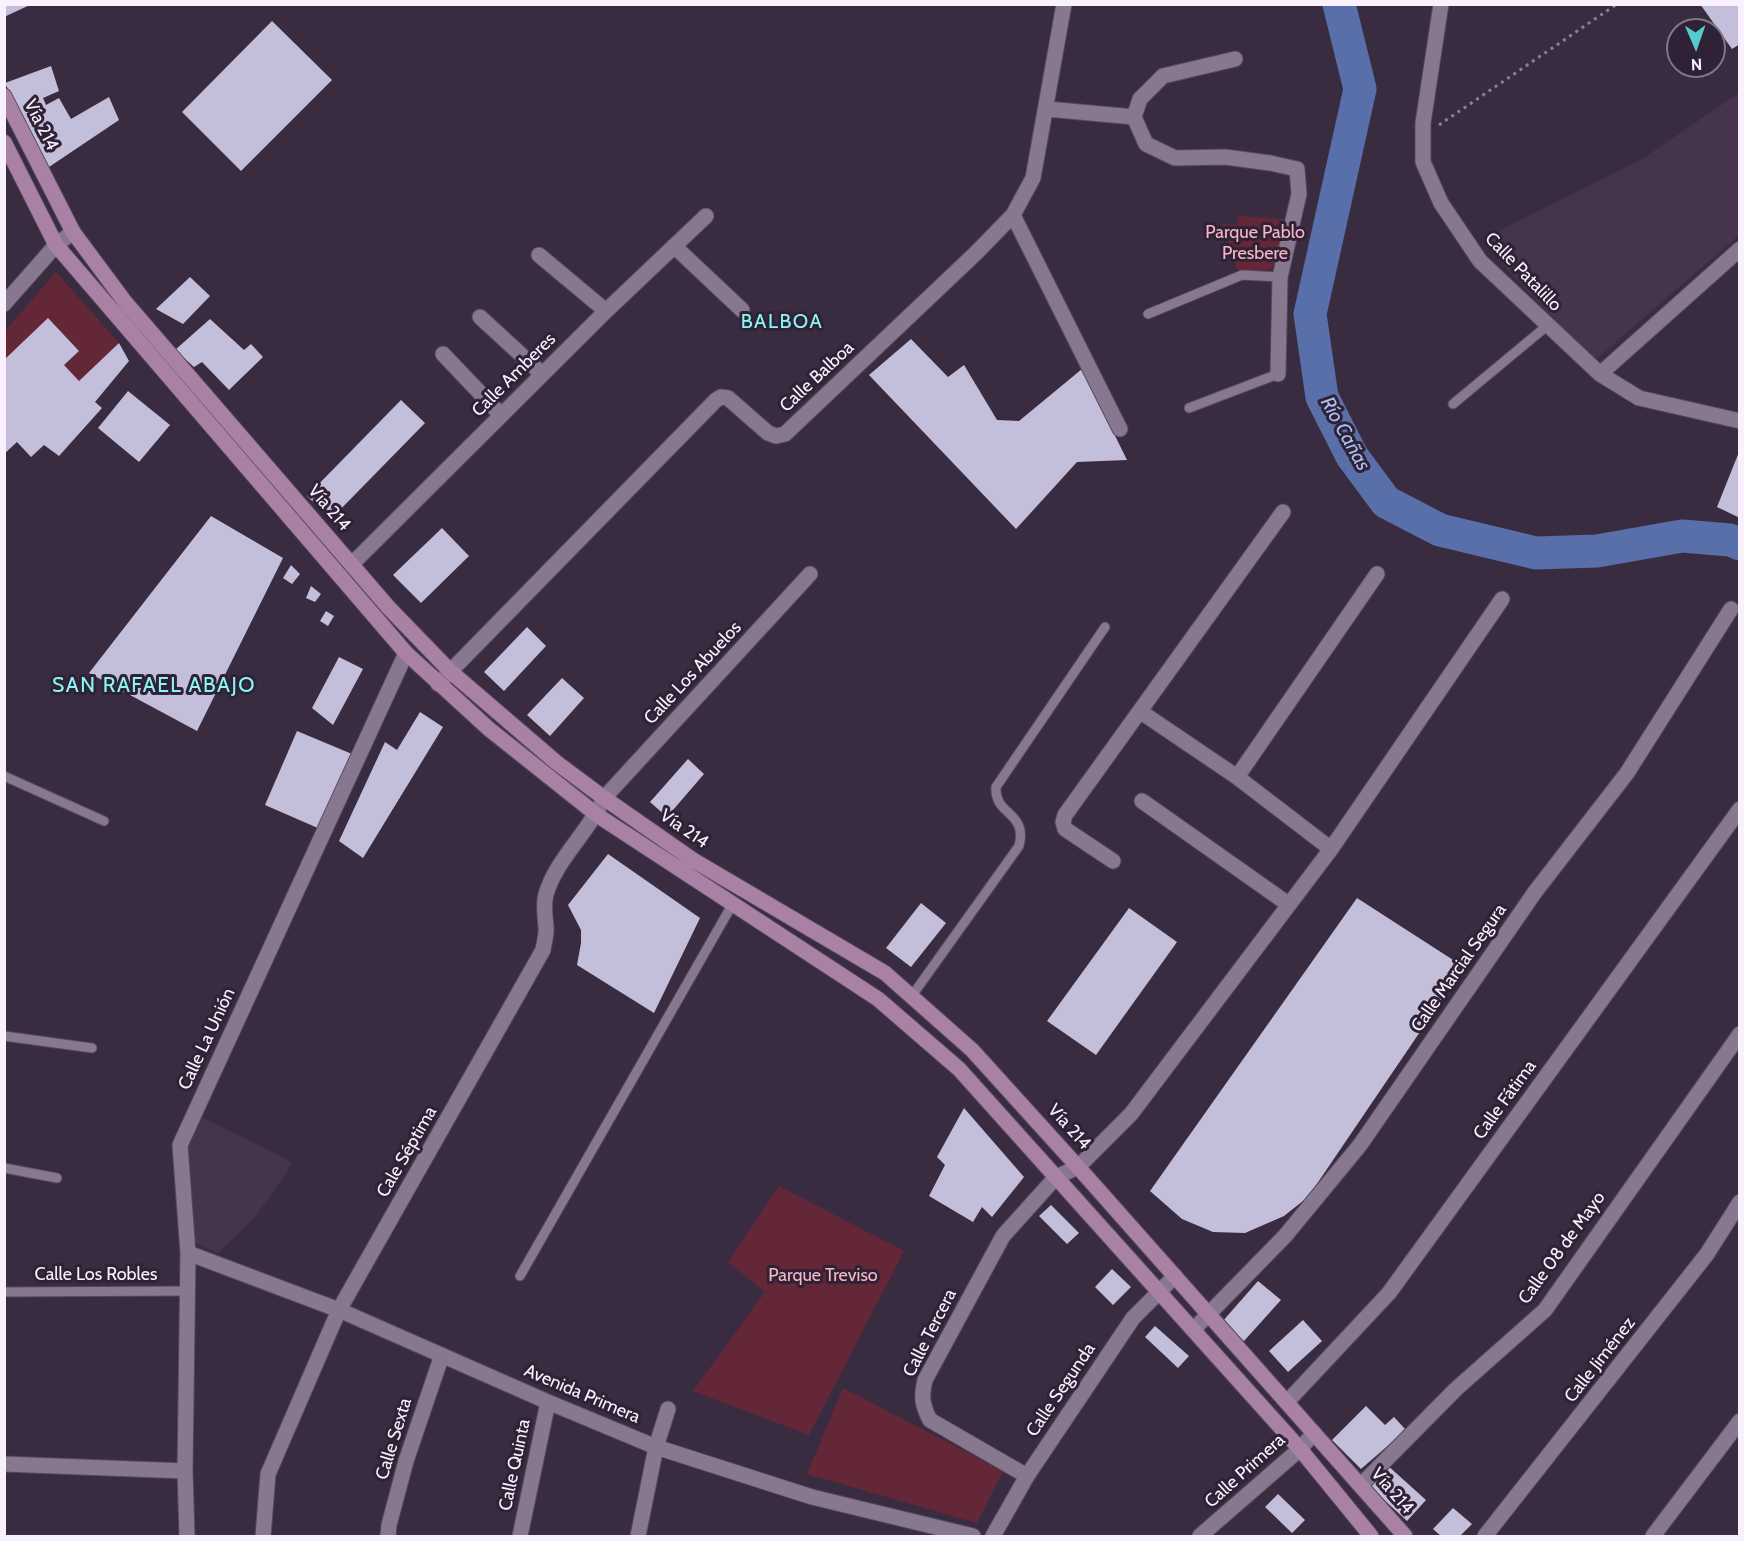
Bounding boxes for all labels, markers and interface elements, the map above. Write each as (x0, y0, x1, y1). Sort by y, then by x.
north arrow (1666, 18, 1726, 78)
text: N (1691, 55, 1703, 74)
street label: Vía 214 (19, 96, 63, 154)
park label: Parque Pablo Presbere (1205, 222, 1305, 264)
street label: Calle Patalillo (1480, 228, 1566, 316)
district label: BALBOA (741, 310, 823, 334)
street label: Calle Amberes (468, 329, 560, 421)
street label: Calle Balboa (775, 337, 859, 417)
water label: Río Cañas (1315, 393, 1375, 475)
street label: Vía 214 (303, 481, 355, 535)
street label: Calle Los Abuelos (640, 617, 746, 729)
district label: SAN RAFAEL ABAJO (52, 673, 256, 699)
street label: Vía 214 (656, 805, 712, 853)
street label: Calle Marcial Segura (1407, 900, 1511, 1036)
street label: Calle La Unión (174, 985, 240, 1093)
street label: Calle Fátima (1469, 1056, 1541, 1144)
street label: Vía 214 (1043, 1100, 1095, 1154)
street label: Cale Séptima (372, 1103, 442, 1201)
street label: Calle 08 de Mayo (1514, 1188, 1610, 1308)
street label: Calle Los Robles (35, 1264, 157, 1286)
park label: Parque Treviso (768, 1265, 878, 1287)
street label: Calle Tercera (899, 1285, 961, 1381)
street label: Calle Jiménez (1560, 1313, 1640, 1407)
street label: Calle Segunda (1022, 1339, 1100, 1441)
street label: Avenida Primera (521, 1360, 643, 1428)
street label: Calle Sexta (371, 1396, 417, 1482)
street label: Calle Quinta (495, 1417, 535, 1513)
street label: Calle Primera (1201, 1429, 1289, 1513)
street label: Vía 214 (1366, 1464, 1418, 1518)

